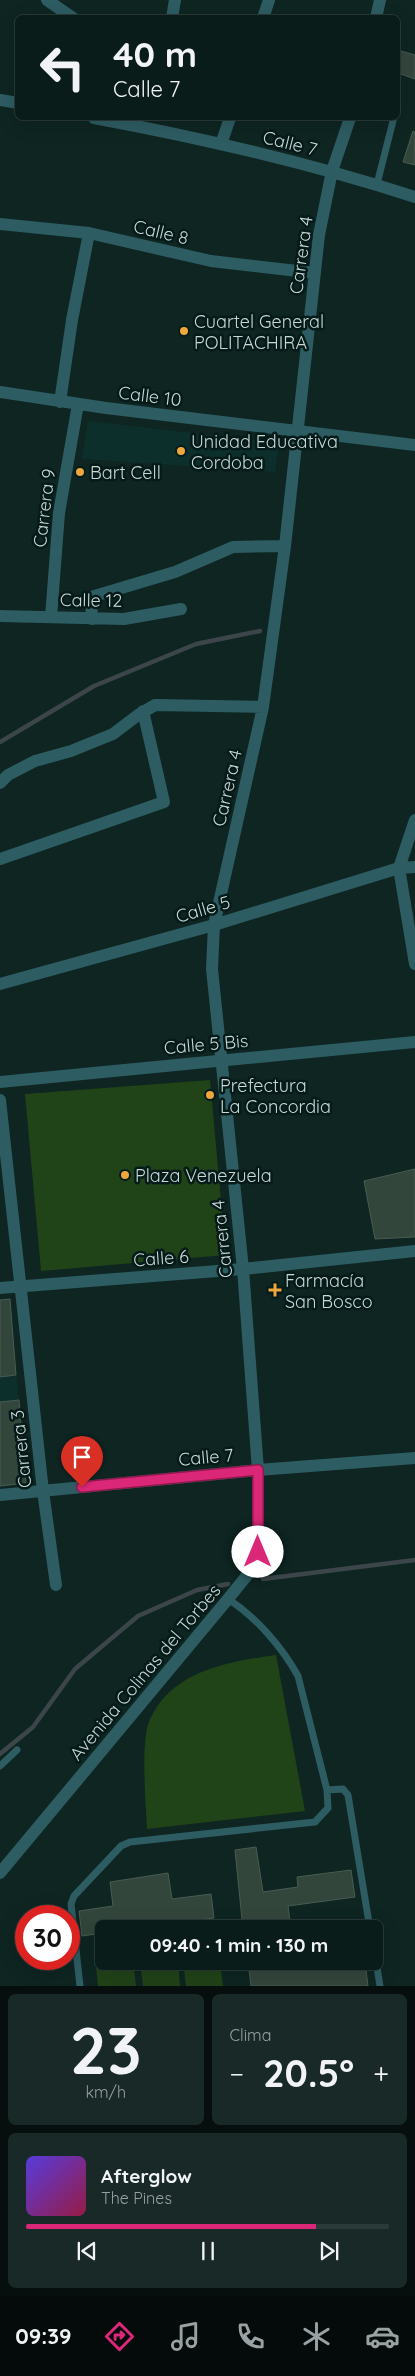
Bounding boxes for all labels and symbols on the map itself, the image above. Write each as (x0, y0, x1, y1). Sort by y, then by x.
street label: Calle 7 (260, 125, 320, 161)
street label: Calle 8 (131, 215, 191, 249)
street label: Carrera 4 (284, 215, 318, 295)
place label: Cuartel General POLITACHIRA (194, 310, 324, 354)
marker: Cuartel General POLITACHIRA (178, 325, 190, 337)
street label: Calle 10 (117, 381, 183, 411)
place label: Unidad Educativa Cordoba (191, 430, 338, 474)
marker: Unidad Educativa Cordoba (175, 445, 187, 457)
place label: Bart Cell (90, 461, 161, 484)
marker: Bart Cell (74, 466, 86, 478)
street label: Carrera 9 (28, 467, 60, 549)
street label: Calle 12 (60, 588, 122, 612)
street label: Carrera 4 (207, 747, 247, 829)
street label: Calle 5 (173, 890, 233, 928)
street label: Calle 5 Bis (163, 1029, 249, 1059)
place label: Prefectura La Concordia (220, 1074, 331, 1118)
marker: Prefectura La Concordia (204, 1089, 216, 1101)
place label: Plaza Venezuela (135, 1164, 272, 1187)
marker: Plaza Venezuela (119, 1169, 131, 1181)
street label: Carrera 4 (206, 1199, 238, 1279)
street label: Calle 6 (132, 1245, 190, 1271)
place label: Farmacía San Bosco (285, 1269, 373, 1313)
marker: Farmacía San Bosco (269, 1284, 281, 1296)
street label: Carrera 3 (5, 1409, 37, 1489)
pin (61, 1436, 103, 1487)
street label: Calle 7 (178, 1443, 234, 1471)
position arrow (231, 1525, 283, 1577)
street label: Avenida Colinas del Torbes (64, 1579, 226, 1765)
speed limit sign: 30 (15, 1905, 80, 1970)

